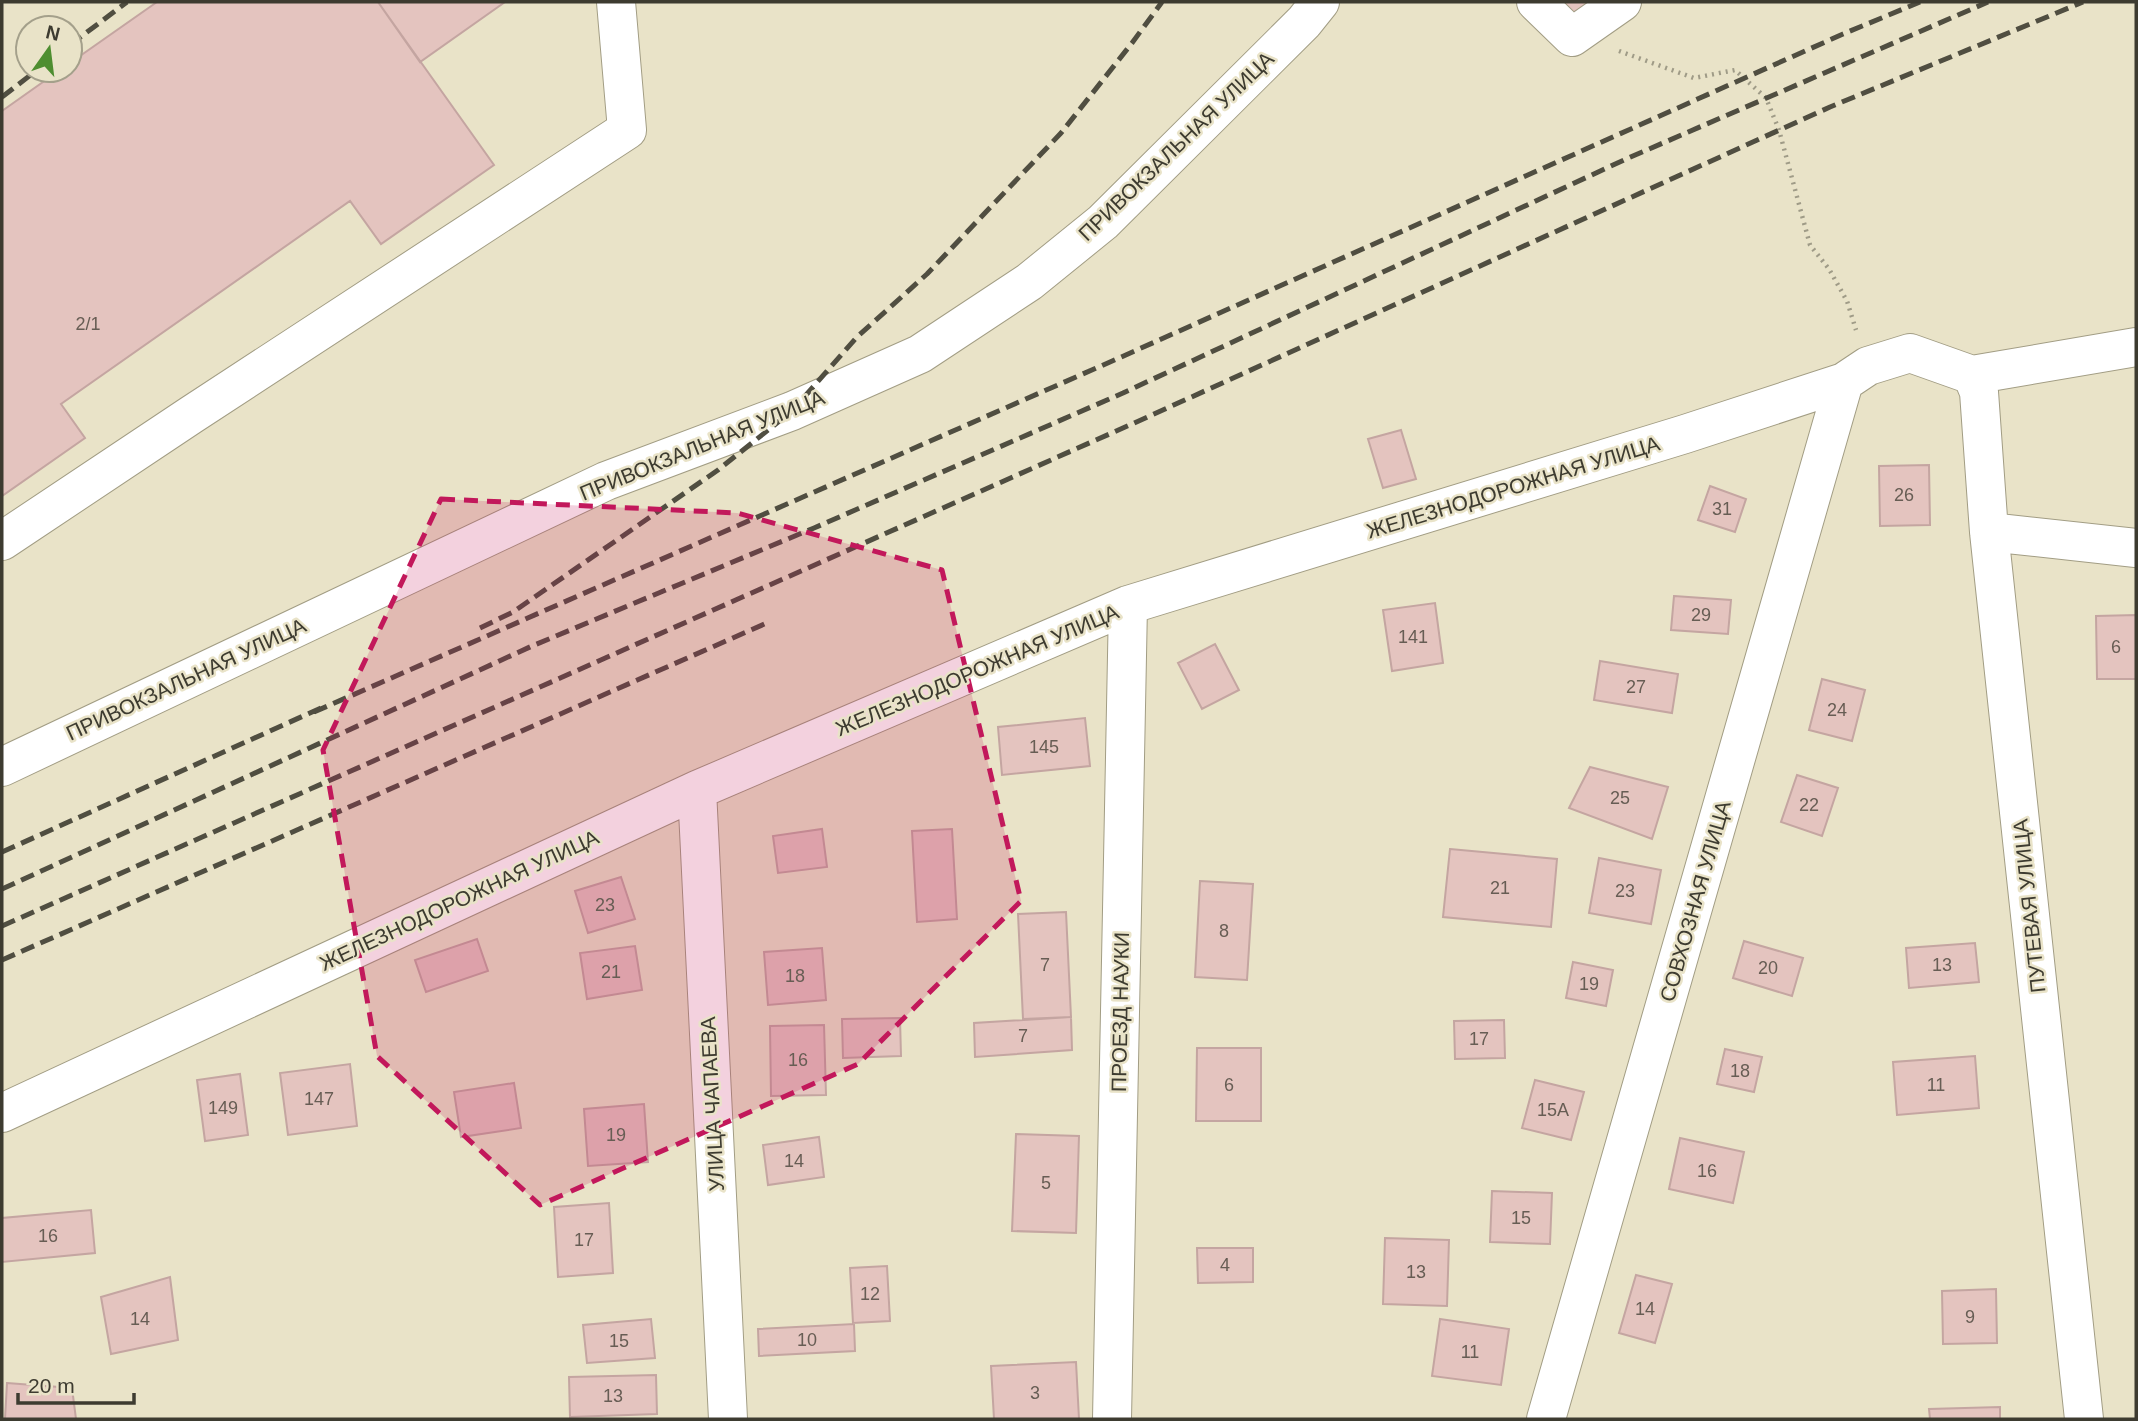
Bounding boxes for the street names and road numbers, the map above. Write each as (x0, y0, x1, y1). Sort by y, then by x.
street label: ПРИВОКЗАЛЬНАЯ УЛИЦА (1074, 47, 1278, 245)
street label: ПРИВОКЗАЛЬНАЯ УЛИЦА (576, 385, 828, 505)
street label: ЖЕЛЕЗНОДОРОЖНАЯ УЛИЦА (1364, 431, 1662, 543)
street label: ЖЕЛЕЗНОДОРОЖНАЯ УЛИЦА (832, 600, 1122, 740)
street label: ПРИВОКЗАЛЬНАЯ УЛИЦА (63, 613, 309, 745)
street label: СОВХОЗНАЯ УЛИЦА (1655, 798, 1735, 1004)
street label: ПУТЕВАЯ УЛИЦА (2008, 818, 2050, 994)
street label: ЖЕЛЕЗНОДОРОЖНАЯ УЛИЦА (316, 825, 602, 975)
street label: ПРОЕЗД НАУКИ (1107, 932, 1133, 1092)
street label: УЛИЦА ЧАПАЕВА (696, 1016, 728, 1192)

